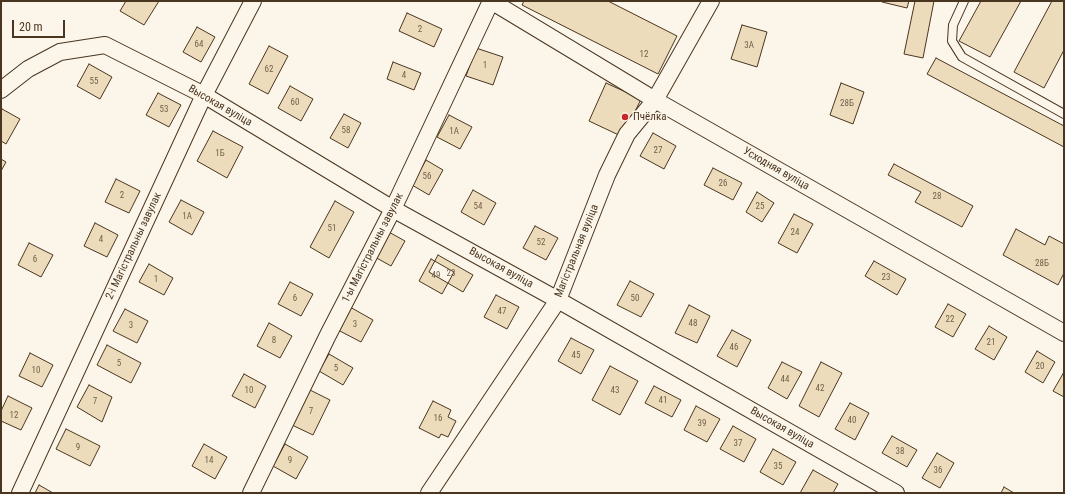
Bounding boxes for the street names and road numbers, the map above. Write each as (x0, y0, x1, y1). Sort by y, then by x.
street label: Высокая вуліца (186, 82, 254, 130)
street label: Усходняя вуліца (741, 145, 811, 193)
street label: 2-і Магістральны завулак (103, 190, 165, 302)
street label: 1-ы Магістральны завулак (340, 191, 406, 305)
street label: Магістральная вуліца (552, 203, 602, 299)
street label: Высокая вуліца (467, 245, 535, 291)
street label: Высокая вуліца (748, 404, 816, 452)

